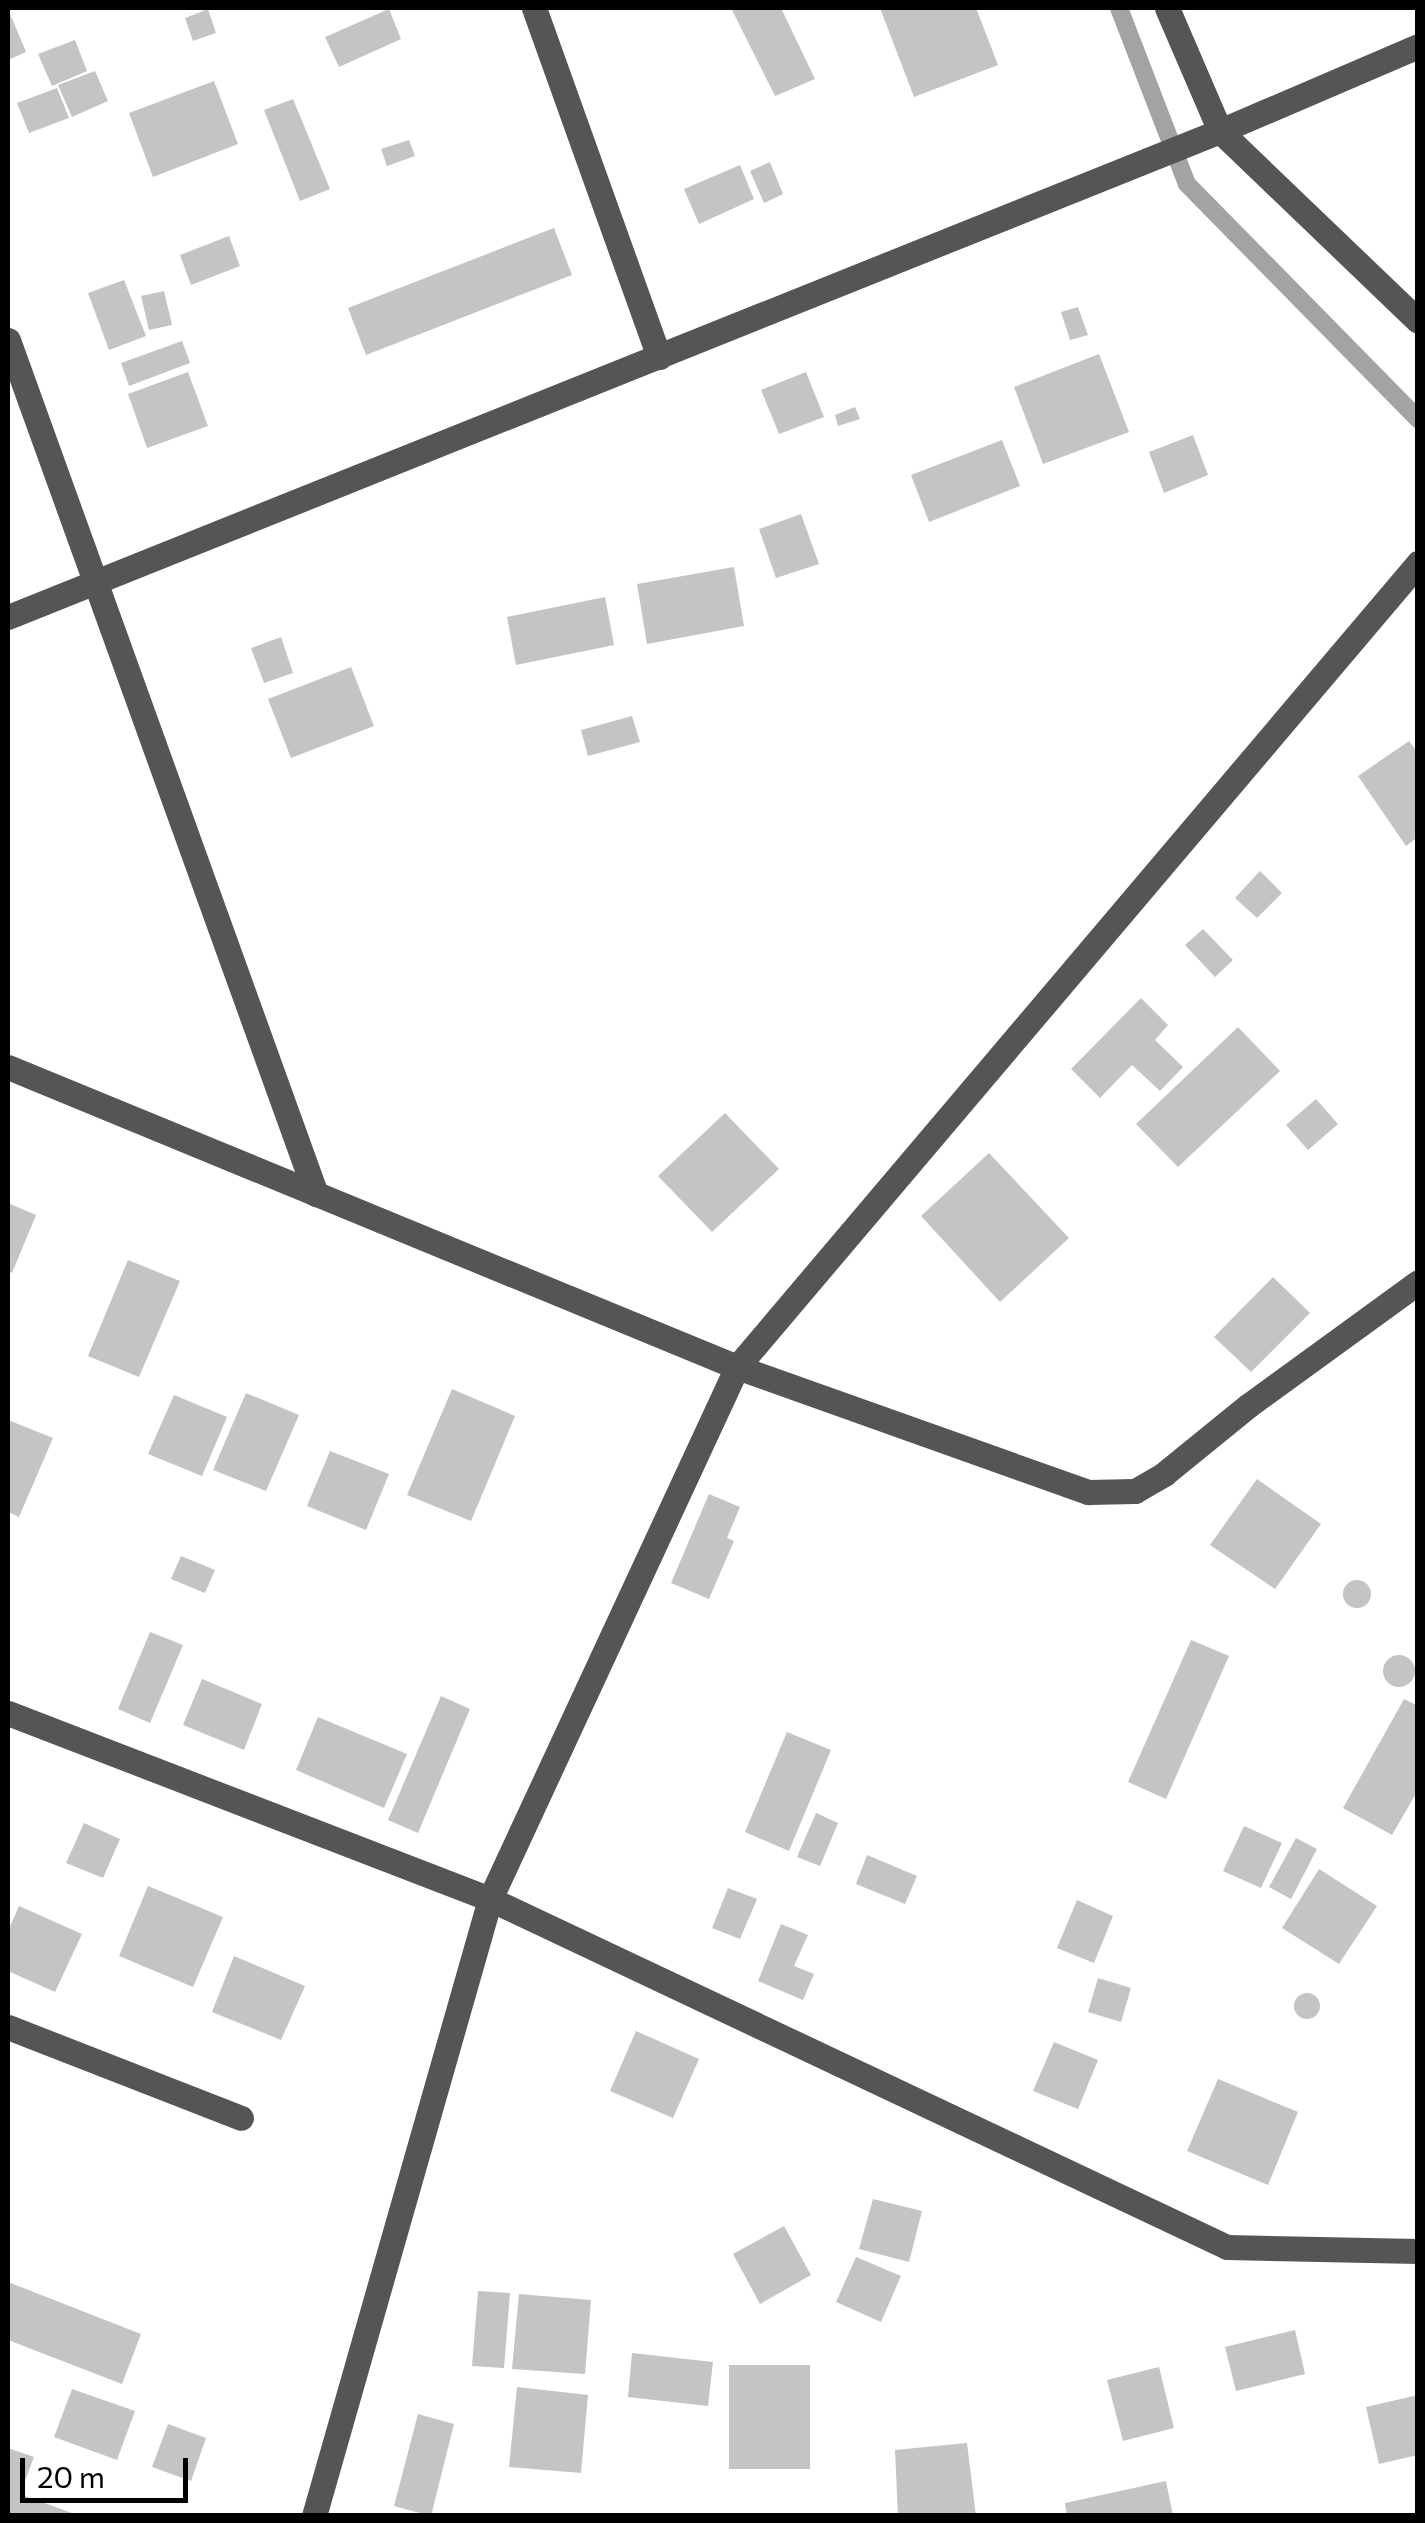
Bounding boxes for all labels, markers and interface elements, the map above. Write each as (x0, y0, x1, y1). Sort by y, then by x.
scale bar (25, 2438, 192, 2500)
text: 20 m (37, 2457, 105, 2494)

